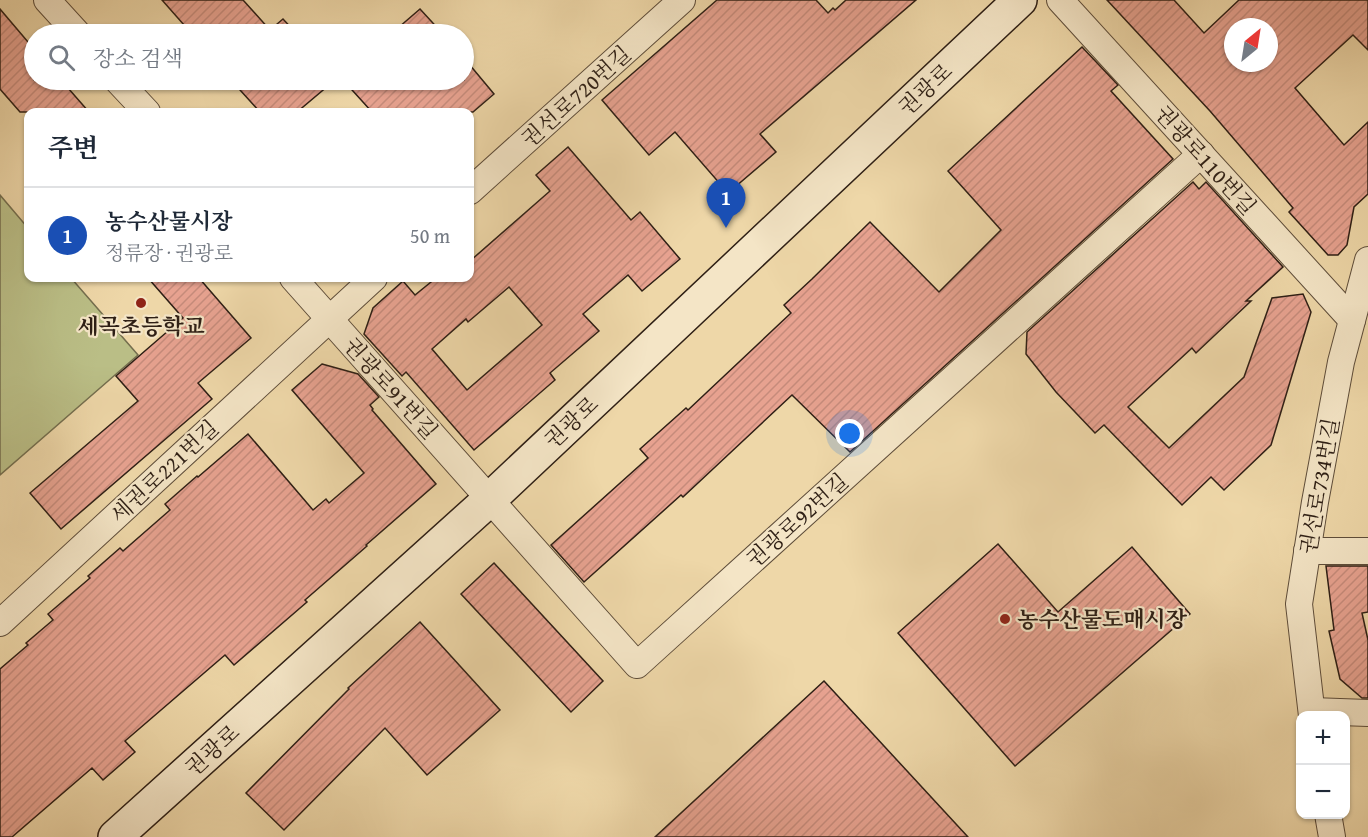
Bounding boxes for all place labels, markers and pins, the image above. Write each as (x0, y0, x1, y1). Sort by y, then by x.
pin: 1 (706, 178, 746, 228)
marker: 세곡초등학교 (134, 296, 148, 310)
place label: 세곡초등학교 (77, 310, 205, 342)
place label: 농수산물도매시장 (1017, 603, 1188, 635)
marker: 농수산물도매시장 (998, 612, 1012, 626)

